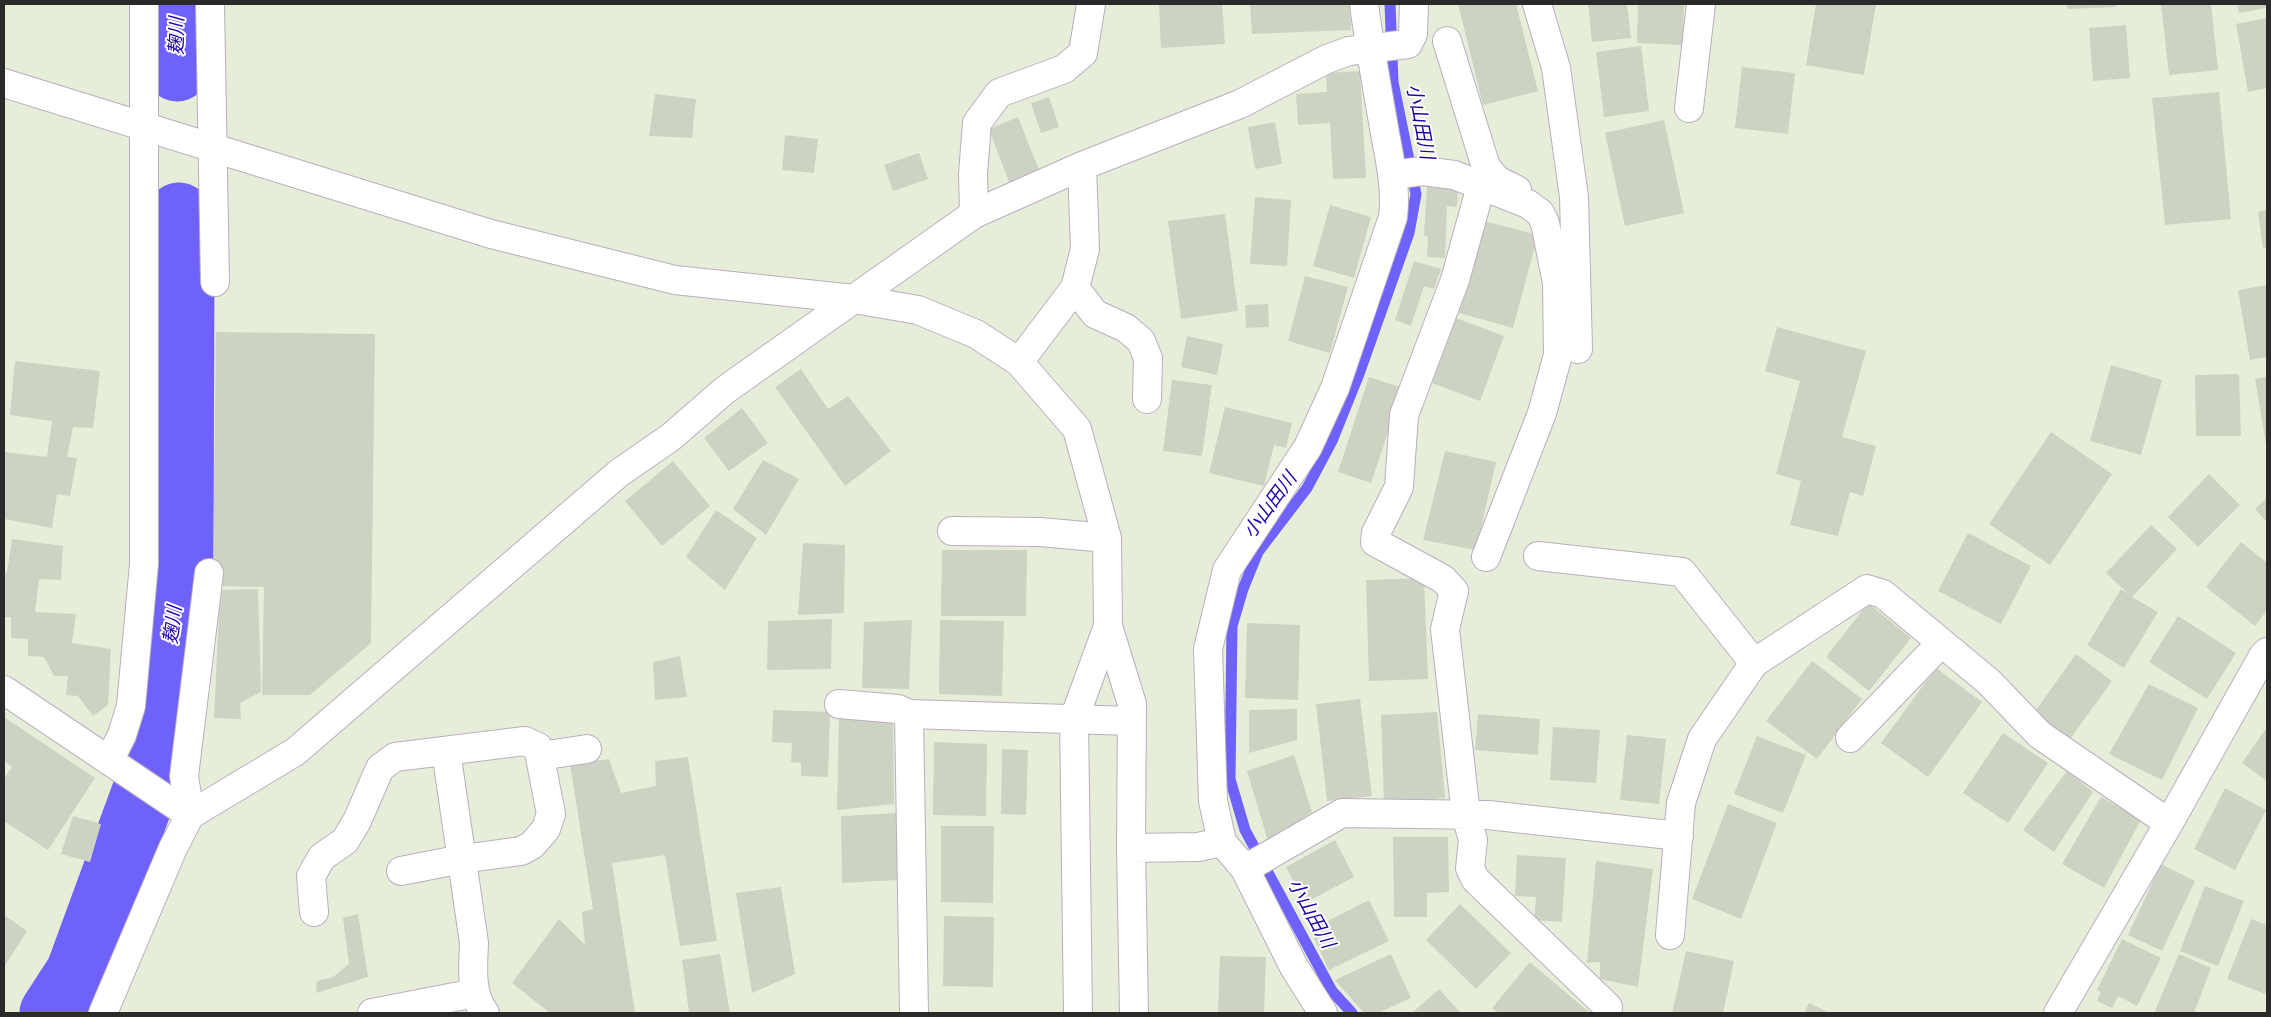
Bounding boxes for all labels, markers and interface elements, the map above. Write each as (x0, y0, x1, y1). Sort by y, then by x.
water label: 麹川 (166, 17, 190, 55)
water label: 小山田川 (1401, 83, 1437, 161)
water label: 小山田川 (1239, 469, 1303, 543)
water label: 麹川 (160, 605, 188, 645)
water label: 小山田川 (1282, 875, 1338, 953)

